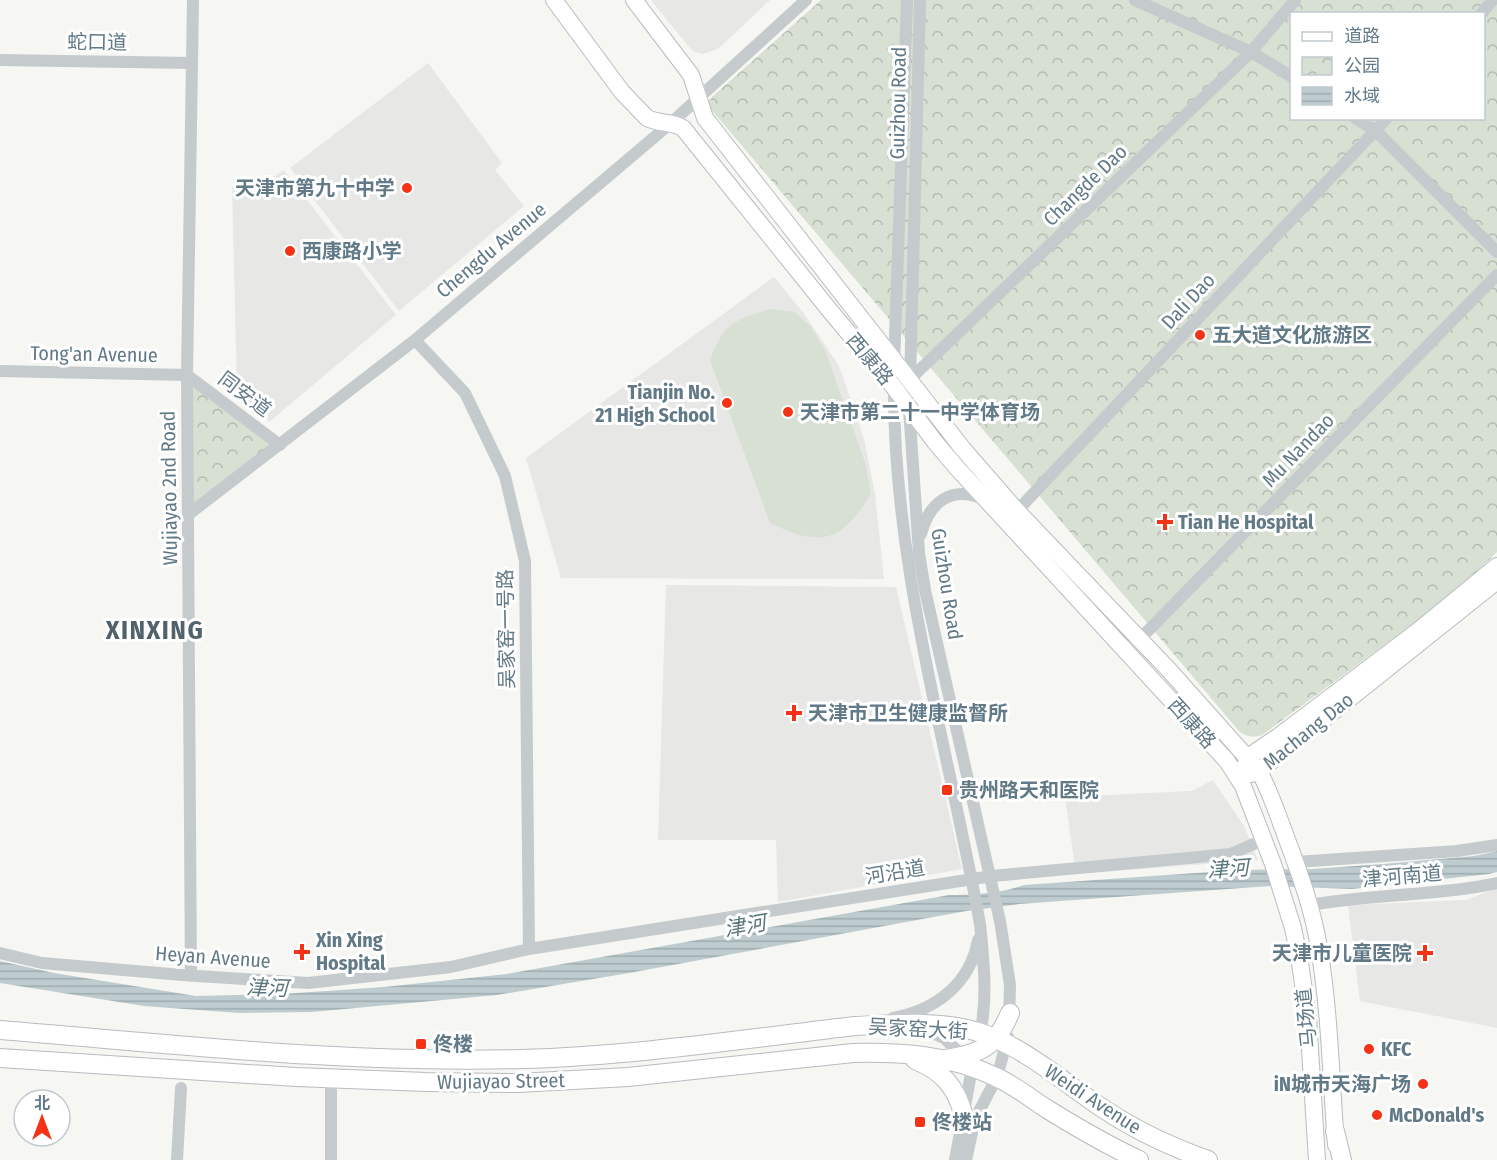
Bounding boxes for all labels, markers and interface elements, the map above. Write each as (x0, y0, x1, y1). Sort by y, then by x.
legend (1290, 12, 1485, 120)
text: 道路 (1344, 25, 1380, 47)
street label: 蛇口道 (67, 29, 127, 55)
street label: Guizhou Road (885, 47, 911, 159)
text: 公园 (1344, 55, 1380, 77)
text: 水域 (1344, 85, 1380, 107)
street label: Changde Dao (1038, 139, 1132, 231)
place label: 天津市第九十中学 (235, 176, 395, 200)
marker: 天津市第九十中学 (400, 181, 414, 195)
street label: Chengdu Avenue (431, 197, 551, 303)
place label: 西康路小学 (302, 239, 402, 263)
marker: 西康路小学 (283, 244, 297, 258)
street label: Dali Dao (1156, 268, 1220, 334)
place label: 五大道文化旅游区 (1212, 323, 1372, 347)
street label: 西康路 (842, 328, 898, 390)
marker: 五大道文化旅游区 (1193, 328, 1207, 342)
street label: Tong'an Avenue (30, 341, 158, 367)
street label: 同安道 (214, 366, 276, 422)
place label: Tianjin No. 21 High School (594, 380, 716, 427)
marker: Tianjin No. 21 High School (720, 396, 734, 410)
place label: 天津市第二十一中学体育场 (800, 400, 1040, 424)
marker: 天津市第二十一中学体育场 (781, 405, 795, 419)
street label: Mu Nandao (1257, 408, 1339, 492)
street label: Wujiayao 2nd Road (156, 410, 182, 566)
place label: Tian He Hospital (1178, 510, 1314, 534)
marker: Tian He Hospital (1156, 513, 1174, 531)
street label: Guizhou Road (926, 527, 968, 641)
street label: 吴家窑一号路 (493, 569, 519, 689)
district label: XINXING (105, 615, 204, 646)
street label: Machang Dao (1258, 687, 1358, 775)
street label: 西康路 (1163, 693, 1221, 753)
place label: 天津市卫生健康监督所 (808, 701, 1008, 725)
marker: 天津市卫生健康监督所 (785, 704, 803, 722)
place label: 贵州路天和医院 (959, 778, 1099, 802)
marker: 贵州路天和医院 (940, 783, 954, 797)
water label: 津河 (1206, 854, 1254, 883)
street label: 河沿道 (863, 855, 927, 889)
street label: 津河南道 (1361, 861, 1443, 891)
water label: 津河 (722, 909, 772, 942)
place label: Xin Xing Hospital (315, 928, 386, 975)
street label: Heyan Avenue (154, 941, 272, 973)
place label: 天津市儿童医院 (1272, 941, 1412, 965)
marker: Xin Xing Hospital (293, 943, 311, 961)
marker: 天津市儿童医院 (1416, 944, 1434, 962)
water label: 津河 (246, 974, 292, 1002)
street label: 马场道 (1291, 987, 1321, 1049)
street label: 吴家窑大街 (867, 1014, 969, 1044)
place label: 佟楼 (433, 1032, 473, 1056)
marker: 佟楼 (414, 1037, 428, 1051)
place label: KFC (1381, 1037, 1412, 1061)
marker: KFC (1362, 1042, 1376, 1056)
street label: Weidi Avenue (1040, 1059, 1146, 1139)
street label: Wujiayao Street (437, 1068, 565, 1094)
place label: iN城市天海广场 (1274, 1072, 1411, 1096)
marker: iN城市天海广场 (1416, 1077, 1430, 1091)
north arrow (12, 1088, 72, 1148)
text: 北 (34, 1094, 50, 1113)
place label: McDonald's (1389, 1103, 1484, 1127)
marker: McDonald's (1370, 1108, 1384, 1122)
place label: 佟楼站 (932, 1110, 992, 1134)
marker: 佟楼站 (913, 1115, 927, 1129)

